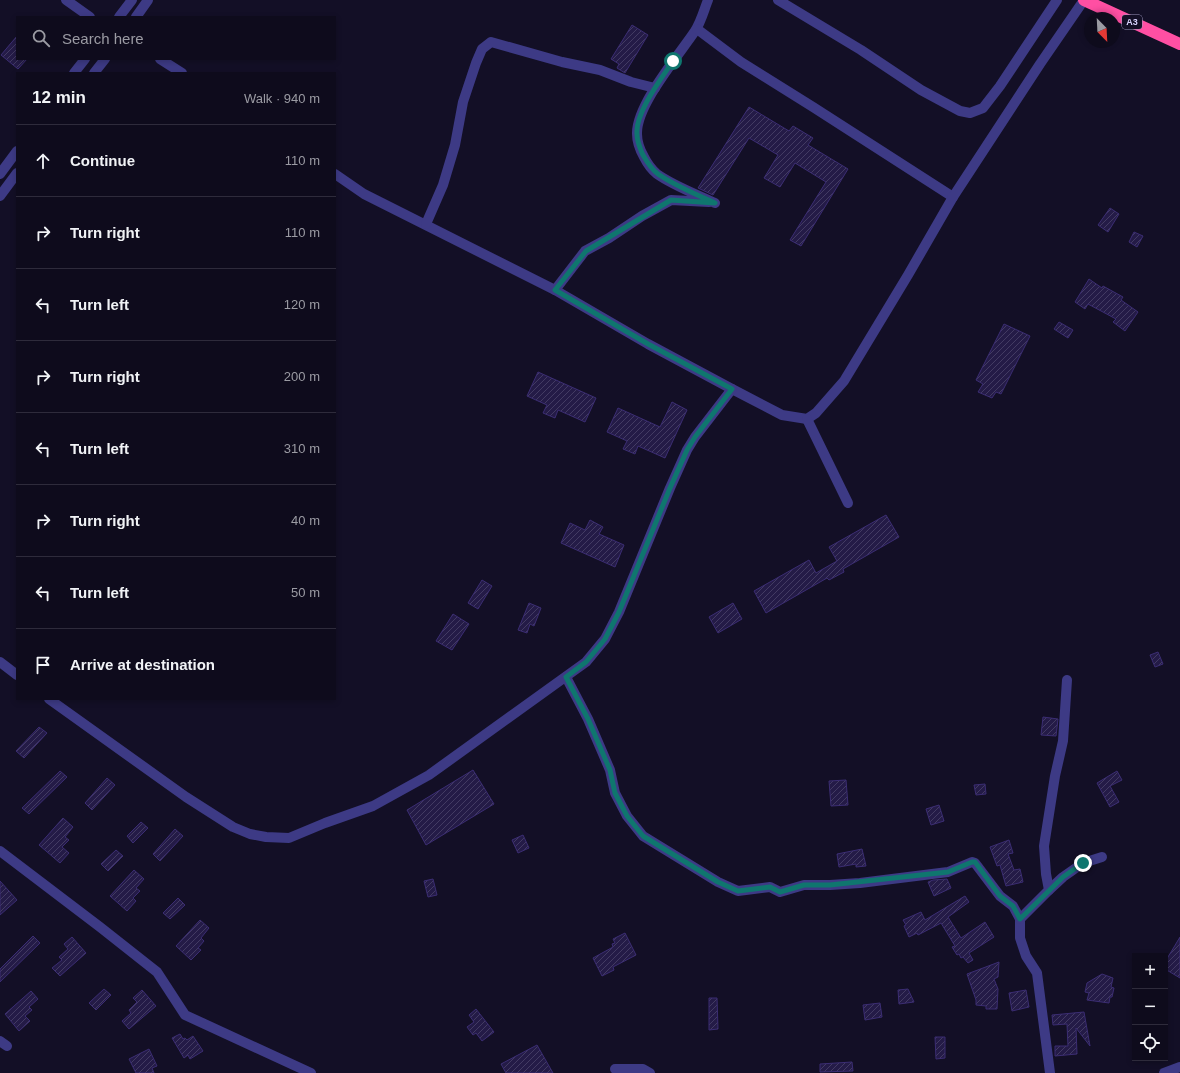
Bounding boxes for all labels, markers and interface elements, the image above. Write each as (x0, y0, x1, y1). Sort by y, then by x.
north arrow (1084, 12, 1120, 48)
road number: A3 (1122, 15, 1142, 29)
search box (16, 16, 336, 60)
icon: search (30, 27, 52, 49)
text: Search here (62, 30, 144, 47)
route start (664, 52, 682, 70)
text: 12 min (32, 88, 86, 107)
text: Walk · 940 m (244, 91, 320, 106)
icon: ahead (32, 150, 54, 172)
text: Continue (70, 152, 135, 169)
text: 110 m (285, 153, 320, 168)
icon: right (32, 222, 54, 244)
text: Turn right (70, 224, 140, 241)
text: 110 m (285, 225, 320, 240)
icon: left (32, 294, 54, 316)
text: Turn left (70, 296, 129, 313)
text: 120 m (284, 297, 320, 312)
icon: right (32, 366, 54, 388)
text: Turn right (70, 368, 140, 385)
text: 200 m (284, 369, 320, 384)
icon: left (32, 438, 54, 460)
text: Turn left (70, 440, 129, 457)
text: 310 m (284, 441, 320, 456)
icon: right (32, 510, 54, 532)
text: Turn right (70, 512, 140, 529)
text: 40 m (291, 513, 320, 528)
icon: left (32, 582, 54, 604)
text: Turn left (70, 584, 129, 601)
text: 50 m (291, 585, 320, 600)
icon: arrive (32, 654, 54, 676)
text: Arrive at destination (70, 656, 215, 673)
route end (1074, 854, 1092, 872)
map controls (1132, 953, 1168, 1061)
button: + (1132, 953, 1168, 989)
button: − (1132, 989, 1168, 1025)
button: locate (1132, 1025, 1168, 1061)

